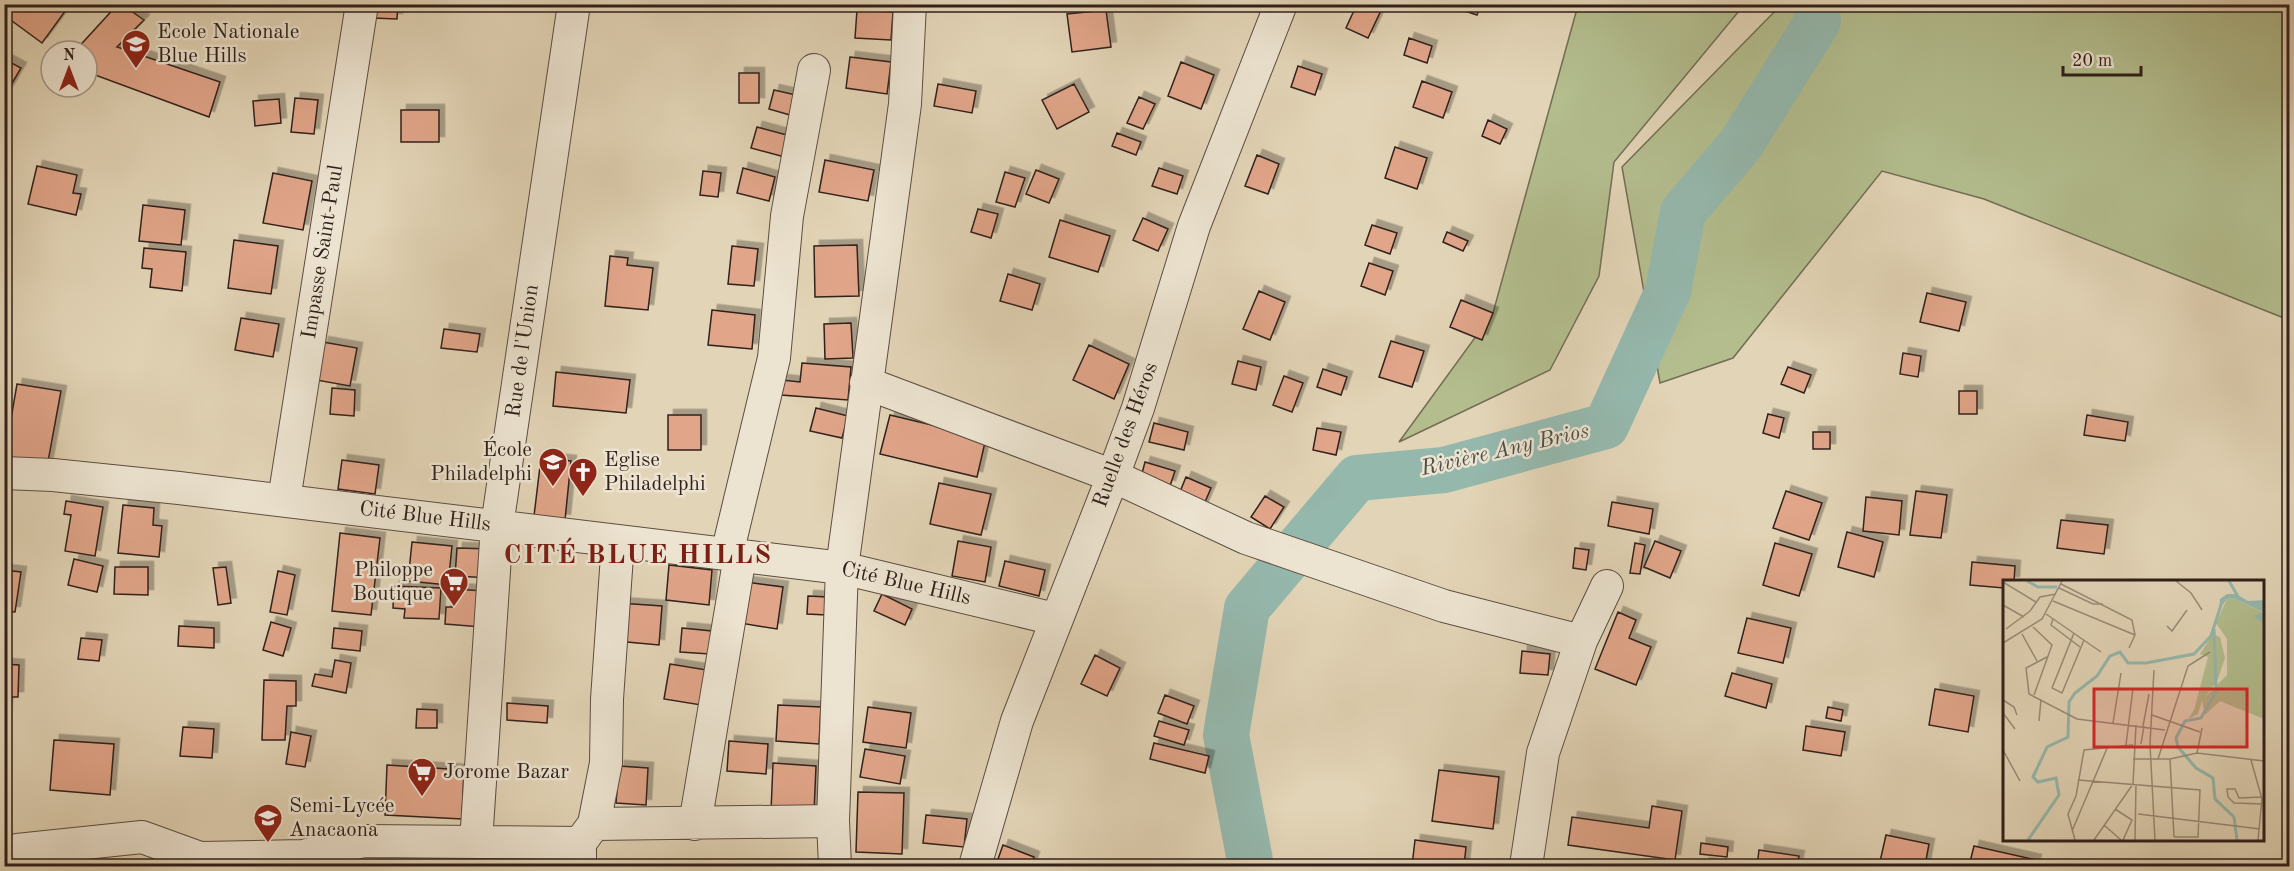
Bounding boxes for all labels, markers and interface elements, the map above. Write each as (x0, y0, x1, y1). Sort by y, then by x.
place label: Ecole Nationale Blue Hills (157, 22, 299, 67)
school or university icon: Ecole Nationale Blue Hills (120, 28, 152, 70)
north arrow (39, 39, 99, 99)
scale bar (2063, 39, 2141, 77)
text: N (63, 48, 76, 64)
text: 20 m (2072, 52, 2112, 70)
street label: Impasse Saint-Paul (299, 163, 347, 341)
street label: Rue de l'Union (503, 283, 543, 419)
street label: Ruelle des Héros (1090, 360, 1162, 510)
water label: Rivière Any Brios (1418, 420, 1591, 480)
place label: École Philadelphi (430, 436, 532, 485)
school or university icon: École Philadelphi (537, 446, 569, 488)
place label: Eglise Philadelphi (604, 450, 706, 495)
church icon: Eglise Philadelphi (567, 456, 599, 498)
street label: Cité Blue Hills (358, 499, 492, 535)
district label: CITÉ BLUE HILLS (504, 537, 772, 569)
street label: Cité Blue Hills (839, 559, 973, 609)
place label: Philoppe Boutique (352, 560, 433, 605)
supermarket icon: Philoppe Boutique (438, 566, 470, 608)
inset map (2003, 580, 2264, 841)
supermarket icon: Jorome Bazar (406, 756, 438, 798)
place label: Jorome Bazar (443, 762, 569, 783)
place label: Semi-Lycée Anacaona (289, 796, 394, 841)
school or university icon: Semi-Lycée Anacaona (252, 802, 284, 844)

